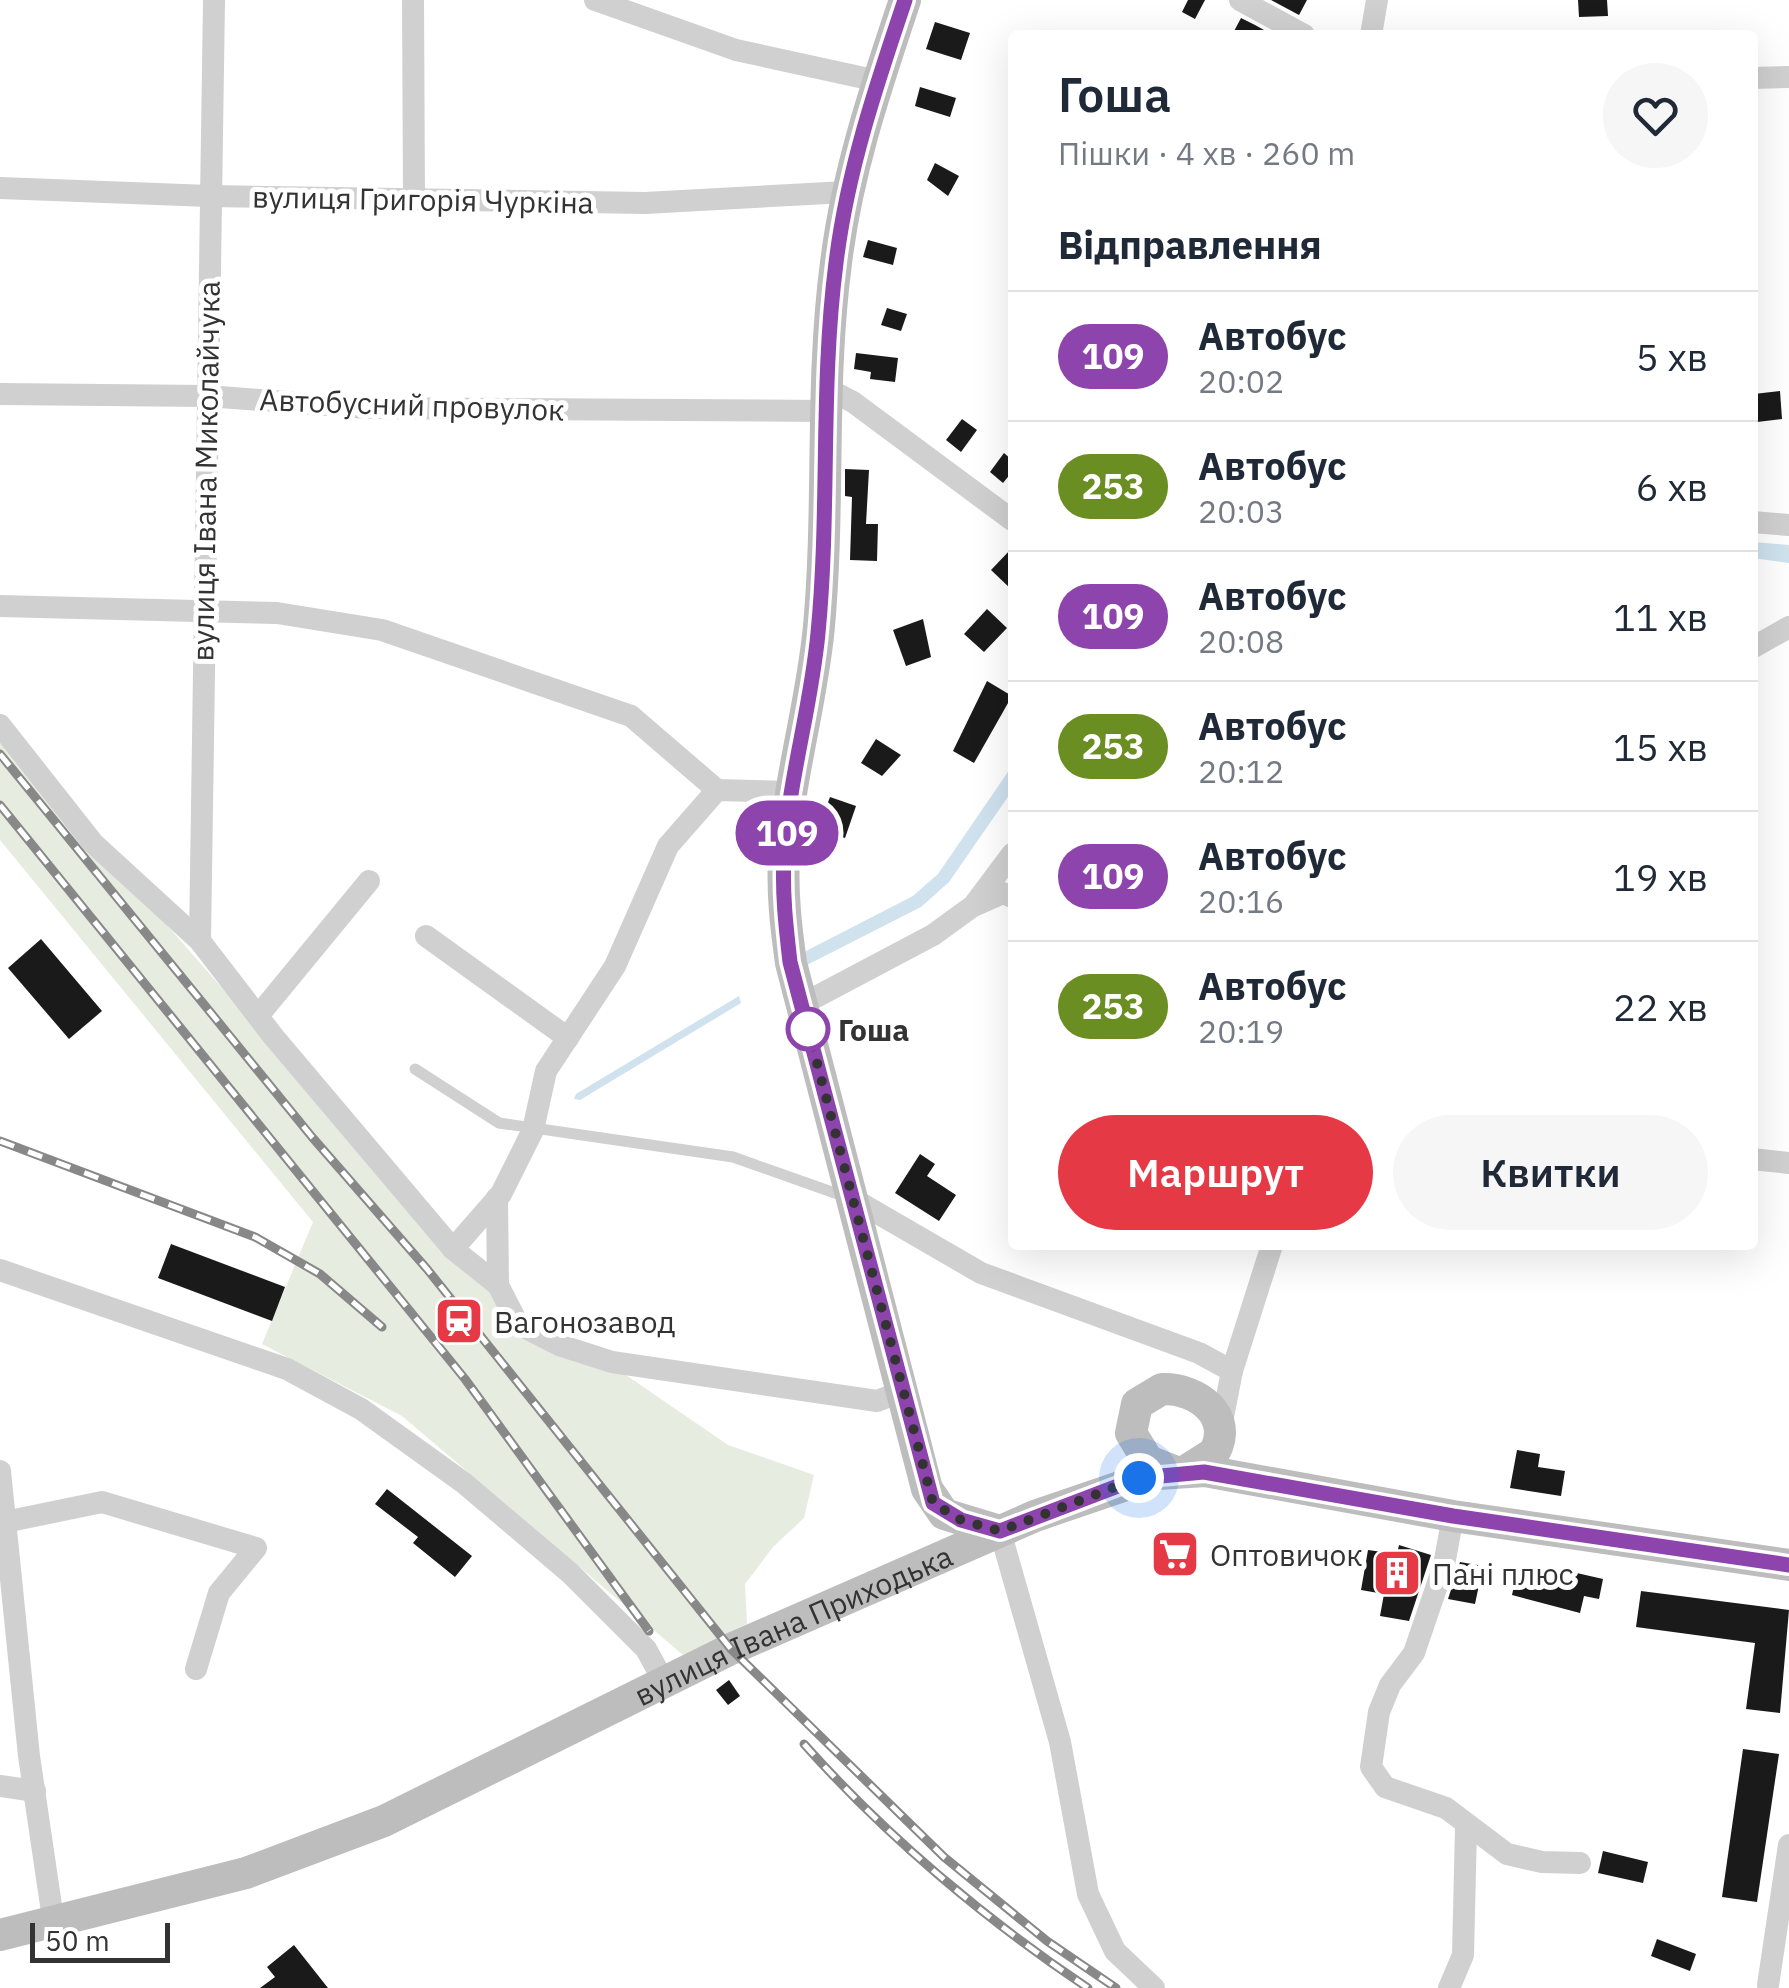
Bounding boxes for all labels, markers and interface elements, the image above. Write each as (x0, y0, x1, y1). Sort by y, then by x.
text: Гоша (1058, 63, 1171, 125)
button: heart (1603, 63, 1708, 168)
text: Пішки · 4 хв · 260 m (1058, 132, 1355, 174)
street label: вулиця Григорія Чуркіна (252, 177, 594, 221)
text: Відправлення (1058, 220, 1322, 269)
street label: вулиця Івана Миколайчука (182, 280, 228, 662)
text: Автобус (1198, 311, 1347, 360)
text: 5 хв (1636, 332, 1708, 381)
text: 109 (1081, 333, 1145, 379)
text: 20:02 (1198, 360, 1284, 402)
street label: Автобусний провулок (259, 379, 565, 429)
text: Автобус (1198, 441, 1347, 490)
text: 6 хв (1636, 462, 1708, 511)
text: 253 (1081, 463, 1145, 509)
text: 20:03 (1198, 490, 1284, 532)
text: Автобус (1198, 571, 1347, 620)
text: 11 хв (1613, 592, 1708, 641)
text: 109 (1081, 593, 1145, 639)
text: 20:08 (1198, 620, 1284, 662)
text: Автобус (1198, 701, 1347, 750)
text: 15 хв (1613, 722, 1708, 771)
text: 253 (1081, 723, 1145, 769)
text: 20:12 (1198, 750, 1284, 792)
line badge: 109 (730, 800, 844, 866)
text: 109 (755, 810, 819, 856)
text: Автобус (1198, 831, 1347, 880)
text: 19 хв (1613, 852, 1708, 901)
text: 109 (1081, 853, 1145, 899)
text: 20:16 (1198, 880, 1284, 922)
text: Автобус (1198, 961, 1347, 1010)
text: 22 хв (1613, 982, 1708, 1031)
text: 253 (1081, 983, 1145, 1029)
marker: Гоша (787, 1008, 829, 1050)
place label: Гоша (838, 1010, 909, 1049)
text: 20:19 (1198, 1010, 1284, 1052)
button: Маршрут (1058, 1115, 1373, 1230)
button: Квитки (1393, 1115, 1708, 1230)
station icon: Вагонозавод (433, 1295, 485, 1347)
place label: Вагонозавод (494, 1302, 675, 1341)
your location (1114, 1453, 1164, 1503)
supermarket icon: Оптовичок (1149, 1528, 1201, 1580)
street label: вулиця Івана Приходька (627, 1535, 958, 1714)
place label: Оптовичок (1210, 1535, 1363, 1574)
building icon: Пані плюс (1371, 1547, 1423, 1599)
place label: Пані плюс (1432, 1554, 1574, 1593)
scale bar (30, 1918, 170, 1962)
text: 50 m (45, 1922, 110, 1959)

